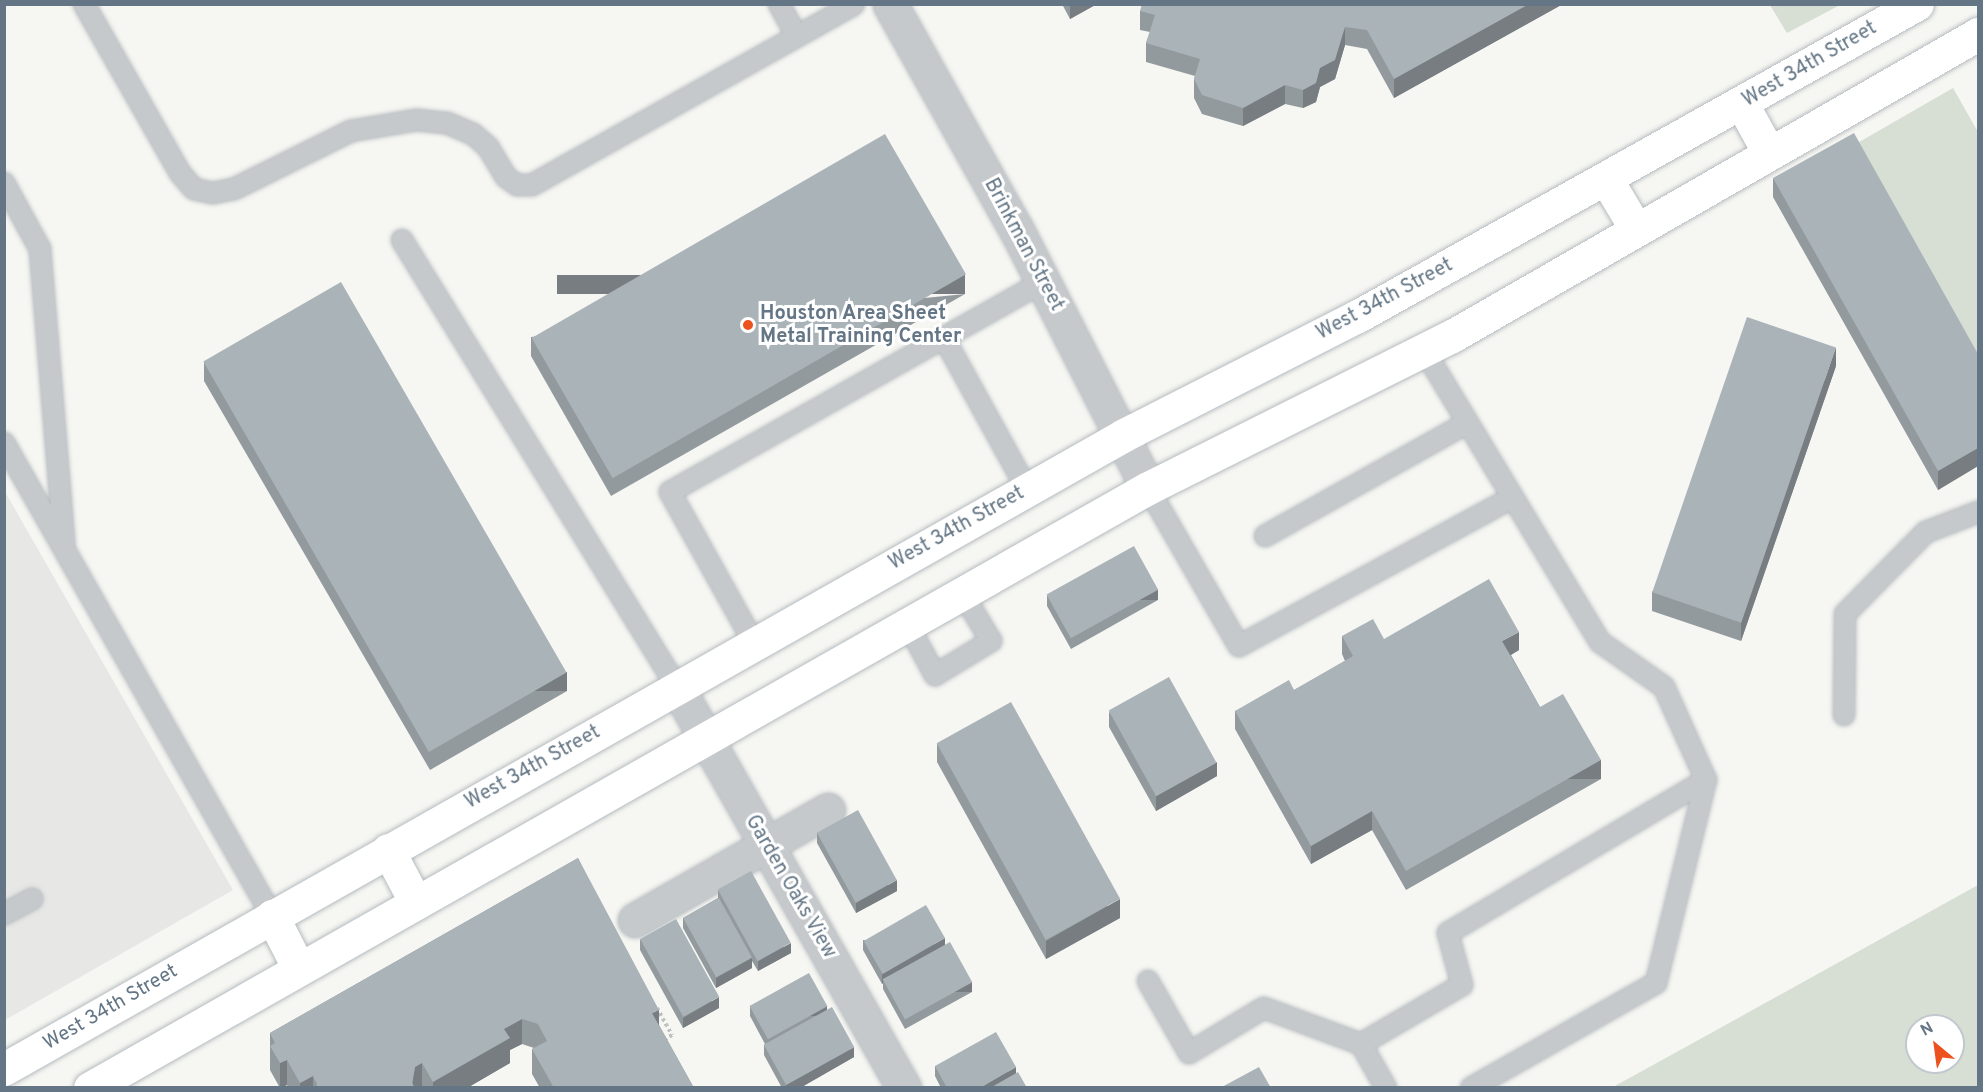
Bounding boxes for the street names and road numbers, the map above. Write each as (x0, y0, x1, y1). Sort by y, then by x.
street label: West 34th Street (1739, 17, 1881, 113)
street label: Brinkman Street (978, 175, 1068, 315)
street label: West 34th Street (1313, 254, 1457, 346)
street label: West 34th Street (885, 482, 1029, 576)
street label: West 34th Street (461, 721, 605, 815)
street label: Garden Oaks View (739, 811, 841, 963)
street label: West 34th Street (40, 960, 182, 1056)

